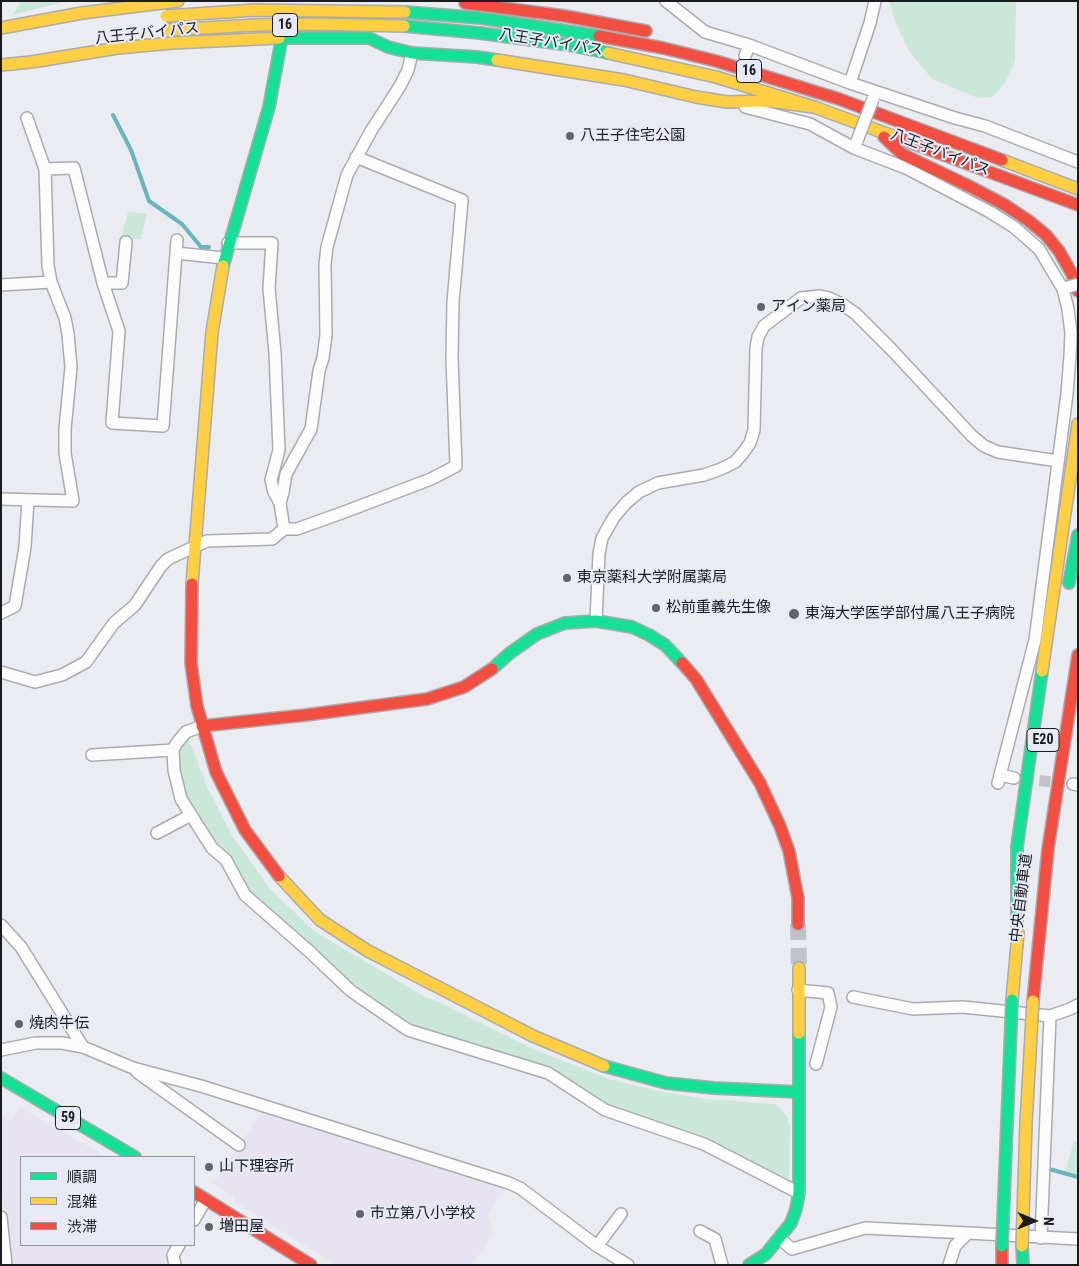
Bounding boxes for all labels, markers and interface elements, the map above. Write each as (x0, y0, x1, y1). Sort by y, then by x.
road number: 16 (272, 14, 298, 36)
street label: 八王子バイパス (94, 20, 200, 48)
street label: 八王子バイパス (498, 26, 604, 60)
road number: 16 (736, 59, 762, 82)
street label: 八王子バイパス (888, 126, 992, 180)
place label: 八王子住宅公園 (580, 127, 685, 145)
marker: 八王子住宅公園 (564, 130, 576, 142)
place label: アイン薬局 (771, 298, 846, 316)
marker: アイン薬局 (755, 301, 767, 313)
place label: 東京薬科大学附属薬局 (577, 569, 727, 587)
marker: 東京薬科大学附属薬局 (561, 572, 573, 584)
place label: 松前重義先生像 (666, 599, 771, 617)
marker: 松前重義先生像 (650, 602, 662, 614)
place label: 東海大学医学部付属八王子病院 (805, 605, 1015, 623)
marker: 東海大学医学部付属八王子病院 (787, 607, 801, 621)
road number: E20 (1027, 728, 1059, 752)
street label: 中央自動車道 (1008, 852, 1036, 944)
place label: 焼肉牛伝 (29, 1015, 89, 1033)
marker: 焼肉牛伝 (13, 1018, 25, 1030)
road number: 59 (56, 1106, 80, 1130)
legend (20, 1156, 195, 1246)
place label: 山下理容所 (219, 1158, 294, 1176)
marker: 山下理容所 (203, 1161, 215, 1173)
text: 順調 (67, 1168, 97, 1186)
text: 混雑 (67, 1193, 97, 1211)
north arrow (1009, 1196, 1059, 1246)
place label: 市立第八小学校 (370, 1205, 475, 1223)
marker: 市立第八小学校 (354, 1208, 366, 1220)
text: N (1041, 1217, 1057, 1226)
text: 渋滞 (67, 1218, 97, 1236)
place label: 増田屋 (219, 1218, 264, 1236)
marker: 増田屋 (203, 1221, 215, 1233)

